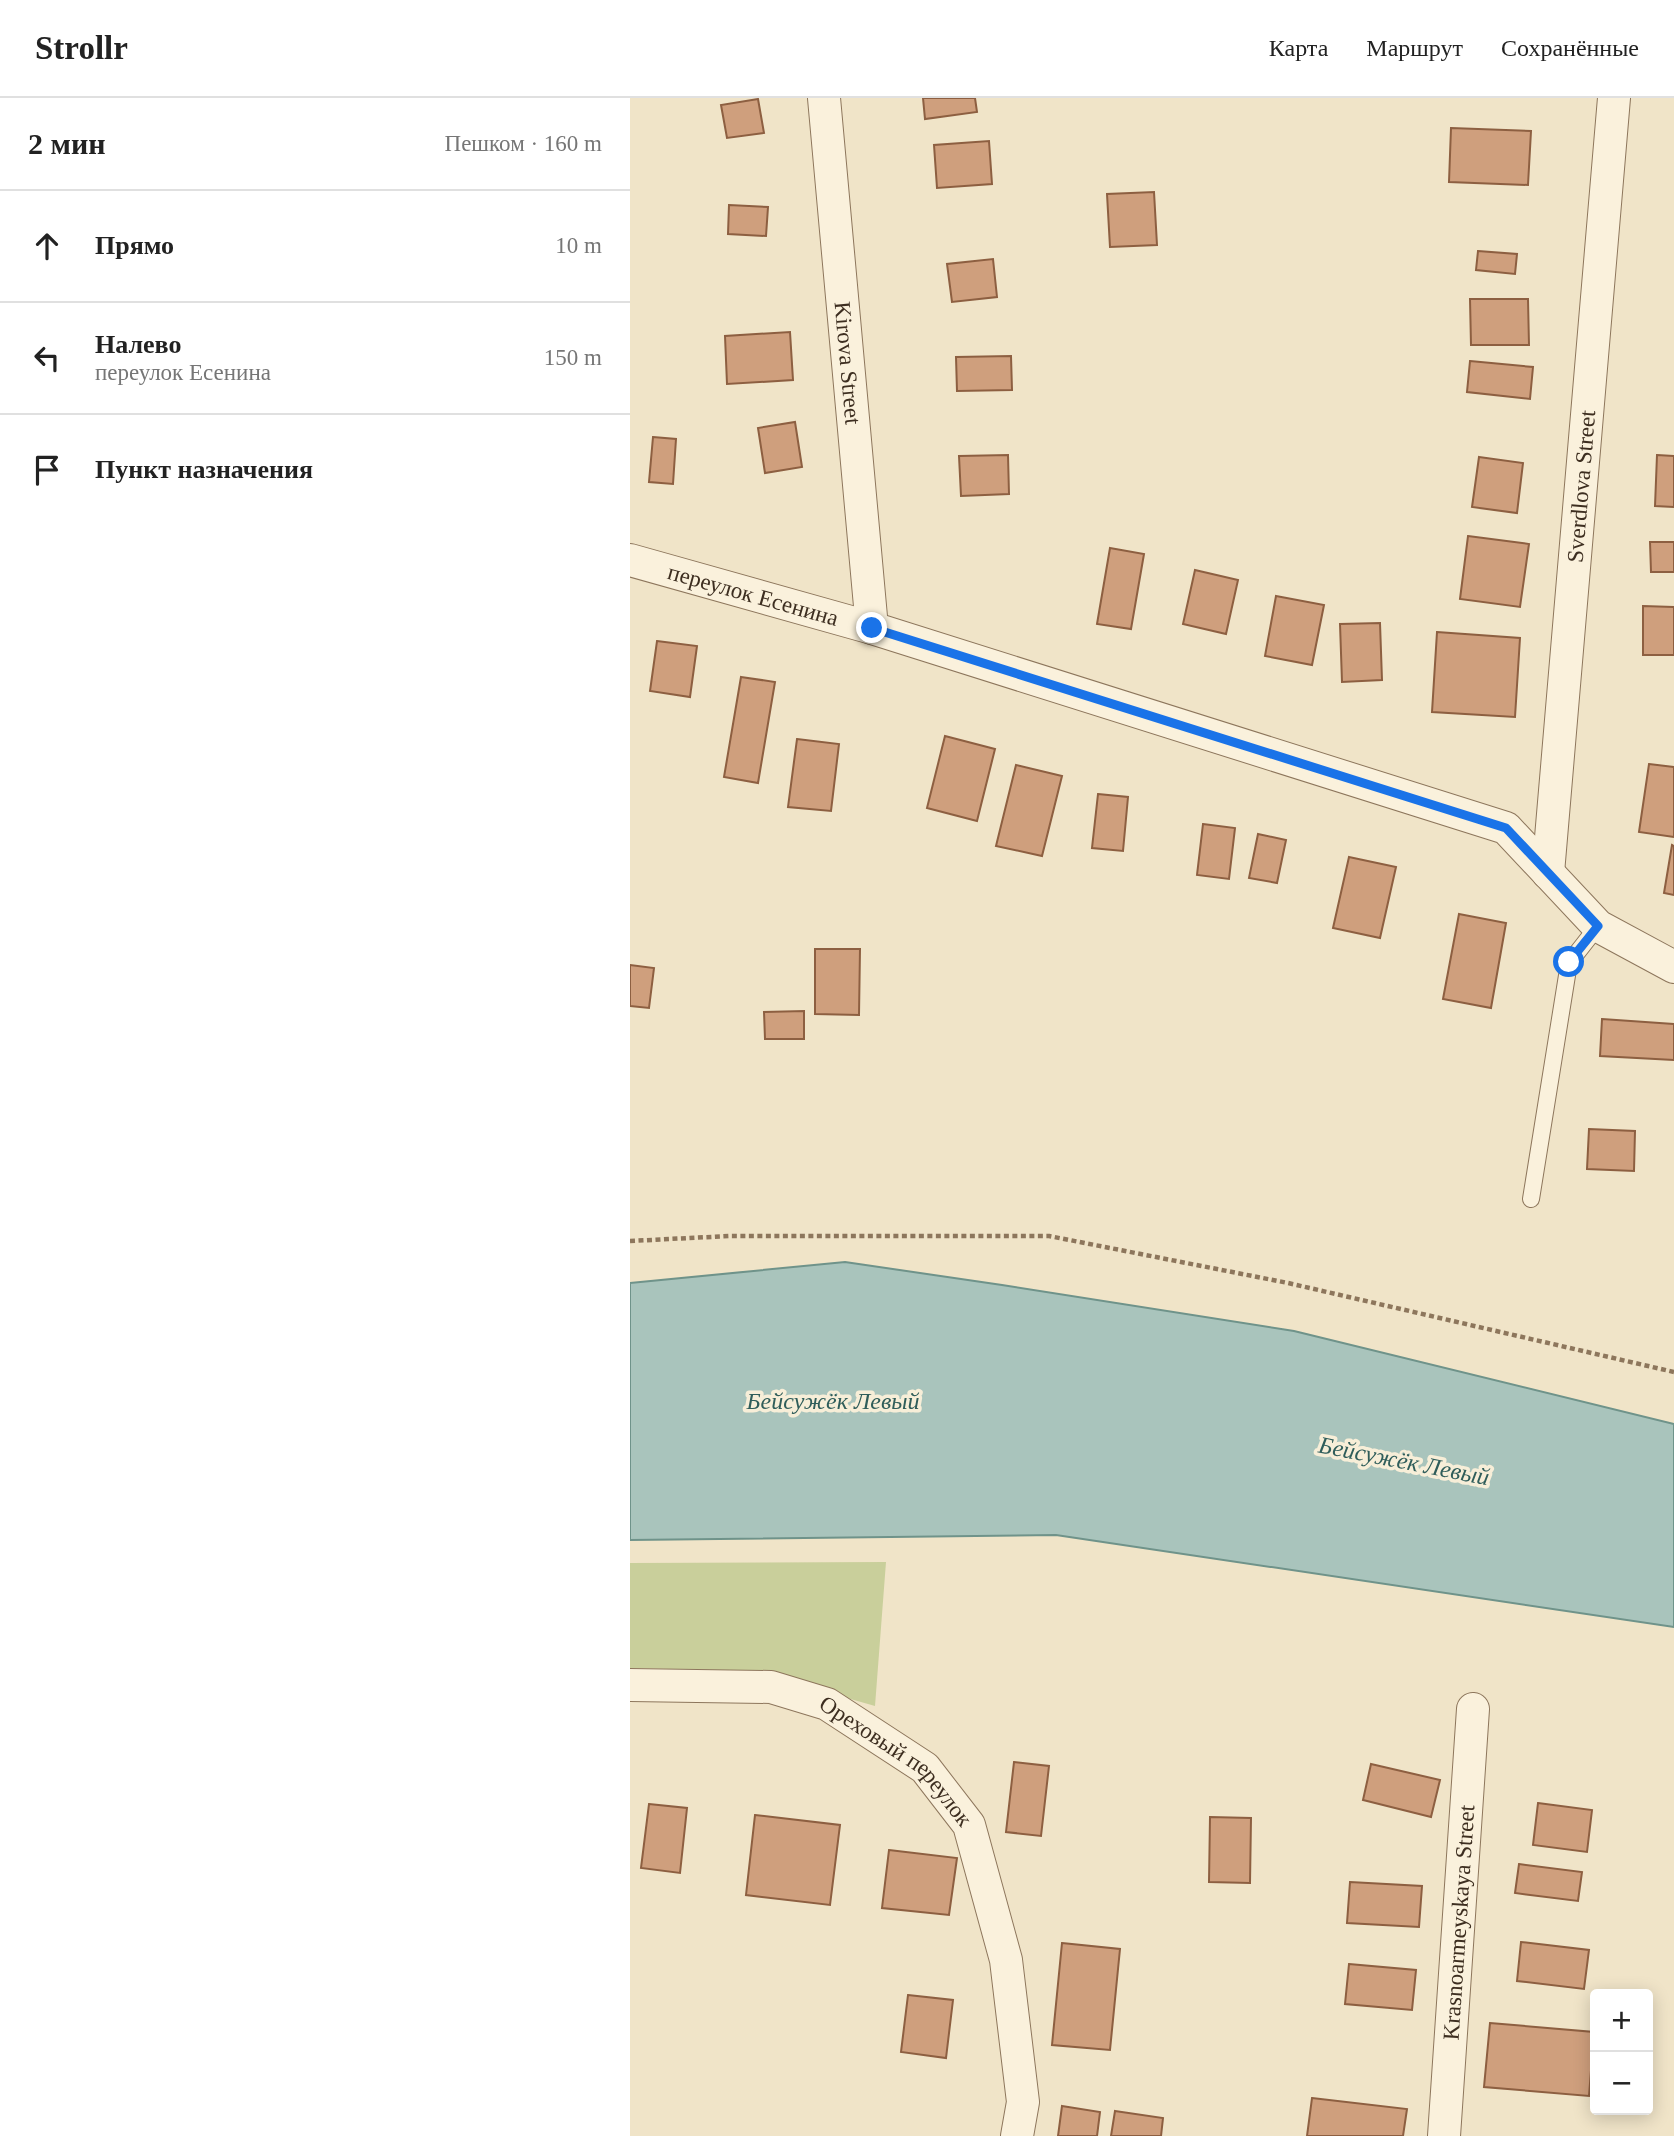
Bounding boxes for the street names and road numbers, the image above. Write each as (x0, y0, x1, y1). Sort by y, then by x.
street label: Kirova Street (830, 300, 866, 426)
street label: Sverdlova Street (1562, 409, 1600, 564)
street label: переулок Есенина (665, 559, 841, 630)
street label: Ореховый переулок (815, 1690, 978, 1832)
street label: Krasnoarmeyskaya Street (1438, 1803, 1479, 2041)

